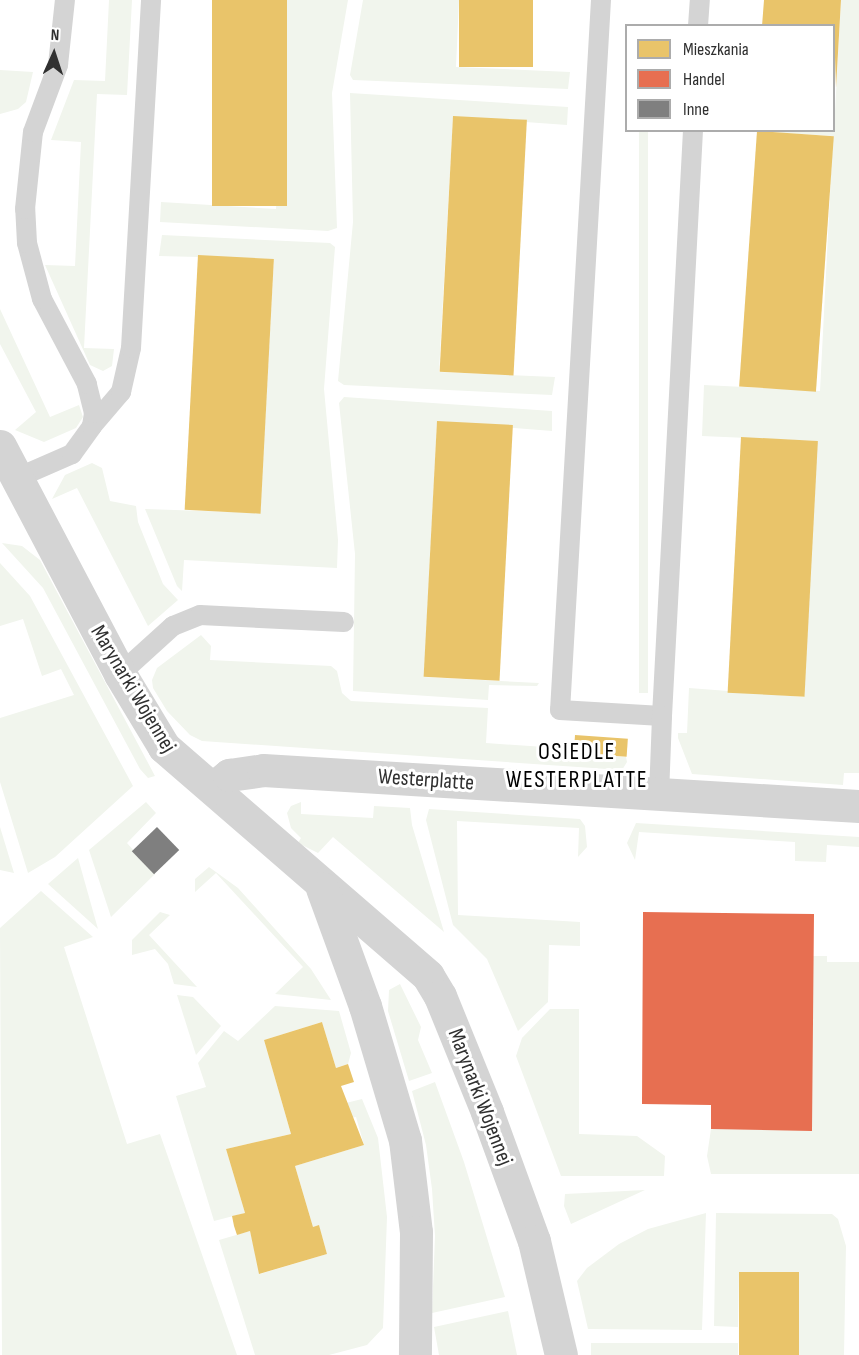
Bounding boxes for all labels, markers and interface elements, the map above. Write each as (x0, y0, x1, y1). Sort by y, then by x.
north arrow (24, 24, 84, 84)
legend (625, 24, 835, 132)
text: N (50, 26, 60, 45)
text: Mieszkania (683, 39, 749, 60)
text: Handel (683, 69, 725, 90)
text: Inne (683, 99, 709, 120)
street label: Marynarki Wojennej (85, 620, 181, 758)
district label: OSIEDLE WESTERPLATTE (506, 738, 648, 794)
street label: Westerplatte (377, 763, 475, 797)
street label: Marynarki Wojennej (442, 1025, 518, 1169)

